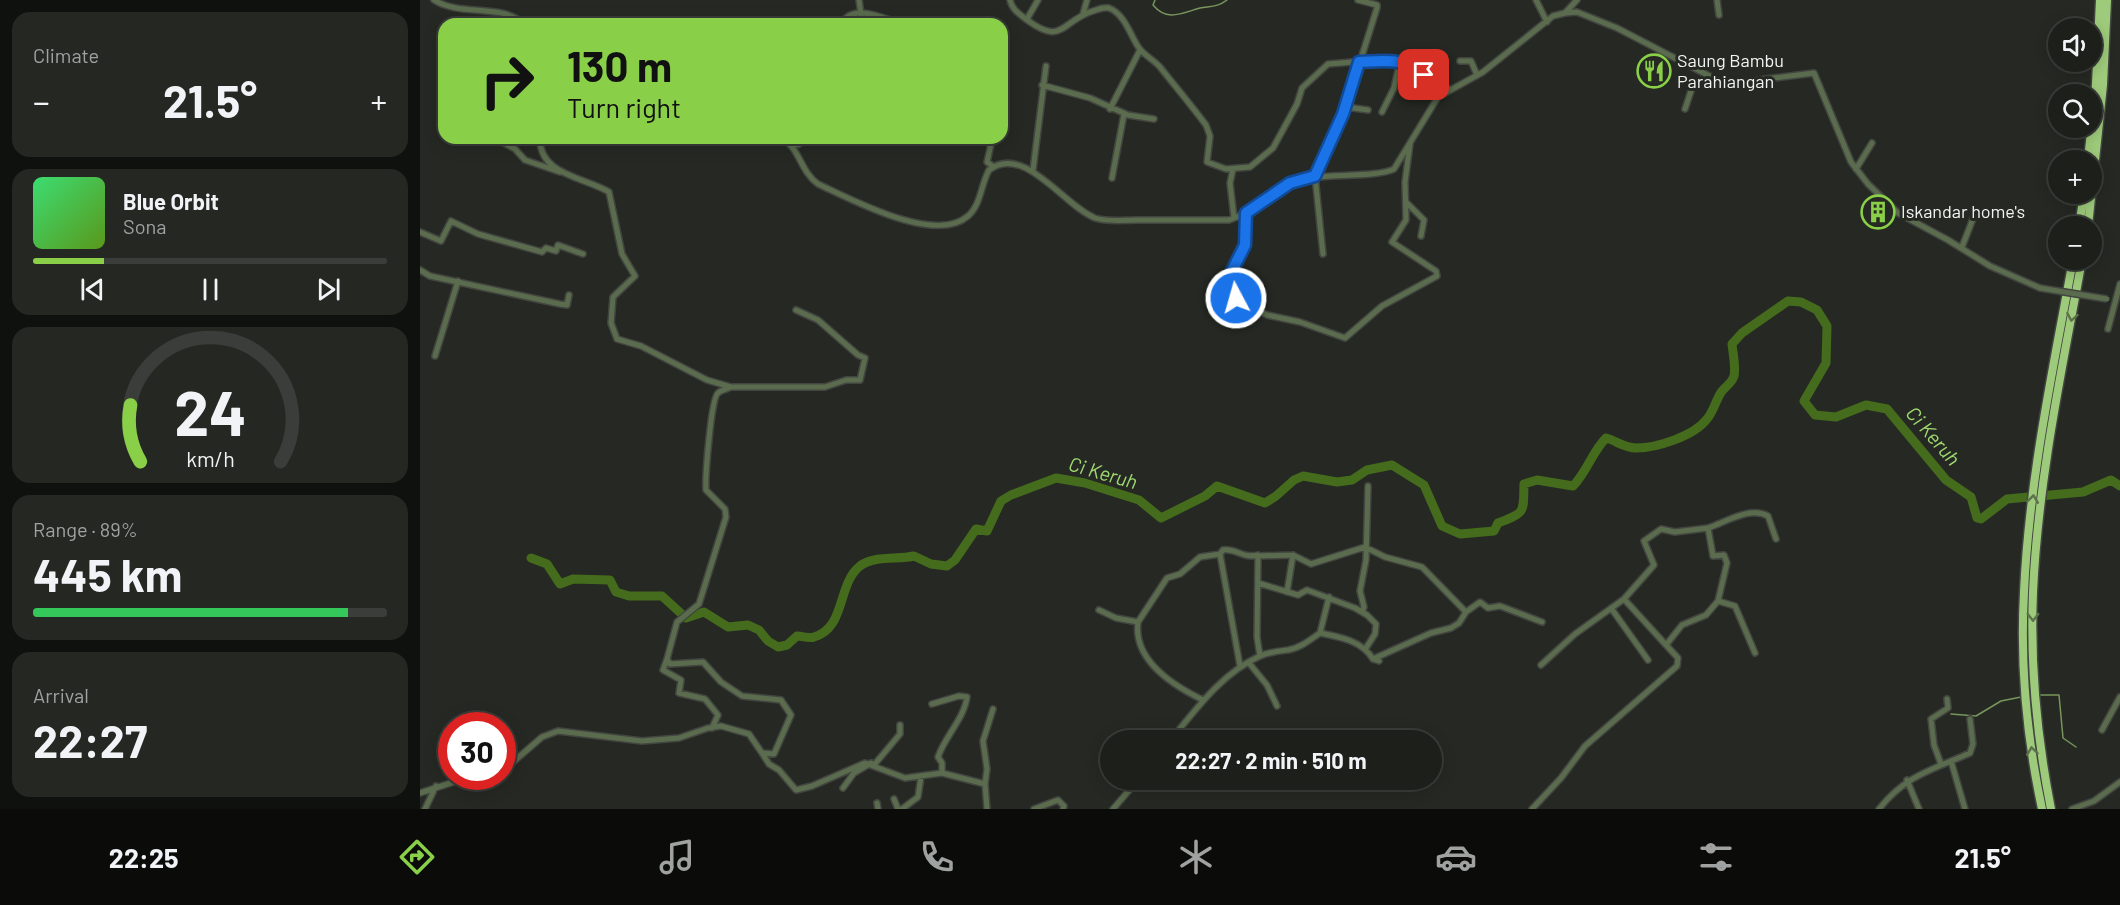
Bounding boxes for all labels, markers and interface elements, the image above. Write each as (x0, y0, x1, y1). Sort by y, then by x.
map controls (2048, 18, 2102, 270)
button: sound (2048, 18, 2102, 72)
text: 130 m (567, 40, 672, 90)
icon: right (468, 42, 546, 120)
text: Climate (33, 43, 99, 67)
pin (1398, 49, 1449, 100)
place label: Saung Bambu Parahiangan (1677, 49, 1784, 92)
restaurant icon: Saung Bambu Parahiangan (1636, 53, 1672, 89)
icon: arrive (1407, 58, 1440, 91)
text: 21.5° (163, 73, 257, 127)
text: − (33, 81, 50, 121)
text: + (371, 81, 387, 121)
button: search (2048, 84, 2102, 138)
text: Turn right (567, 91, 681, 123)
button: + (2048, 150, 2102, 204)
text: Blue Orbit (123, 188, 219, 214)
building icon: Iskandar home's (1860, 194, 1896, 230)
place label: Iskandar home's (1901, 200, 2025, 222)
text: Sona (123, 214, 167, 238)
button: − (2048, 216, 2102, 270)
position arrow (1204, 266, 1268, 330)
icon: previous (76, 273, 109, 306)
icon: pause (194, 273, 227, 306)
icon: next (312, 273, 345, 306)
one-way arrow (2066, 312, 2079, 322)
text: 24 (174, 374, 246, 448)
water label: Ci Keruh (1902, 401, 1966, 470)
text: km/h (186, 446, 234, 471)
water label: Ci Keruh (1066, 451, 1140, 493)
one-way arrow (2027, 495, 2039, 504)
text: Range · 89% (33, 517, 138, 541)
text: 445 km (33, 547, 182, 601)
one-way arrow (2027, 612, 2040, 621)
text: Arrival (33, 683, 89, 707)
speed limit sign: 30 (438, 712, 516, 790)
text: 22:27 (33, 713, 147, 767)
text: 22:27 · 2 min · 510 m (1175, 747, 1367, 773)
one-way arrow (2026, 747, 2038, 756)
icon: directions (396, 836, 438, 878)
icon: music (656, 836, 698, 878)
icon: phone (916, 836, 958, 878)
icon: climate (1175, 836, 1217, 878)
icon: car (1435, 836, 1477, 878)
icon: filters (1695, 836, 1737, 878)
text: 22:25 (109, 841, 179, 873)
text: 21.5° (1955, 841, 2011, 873)

